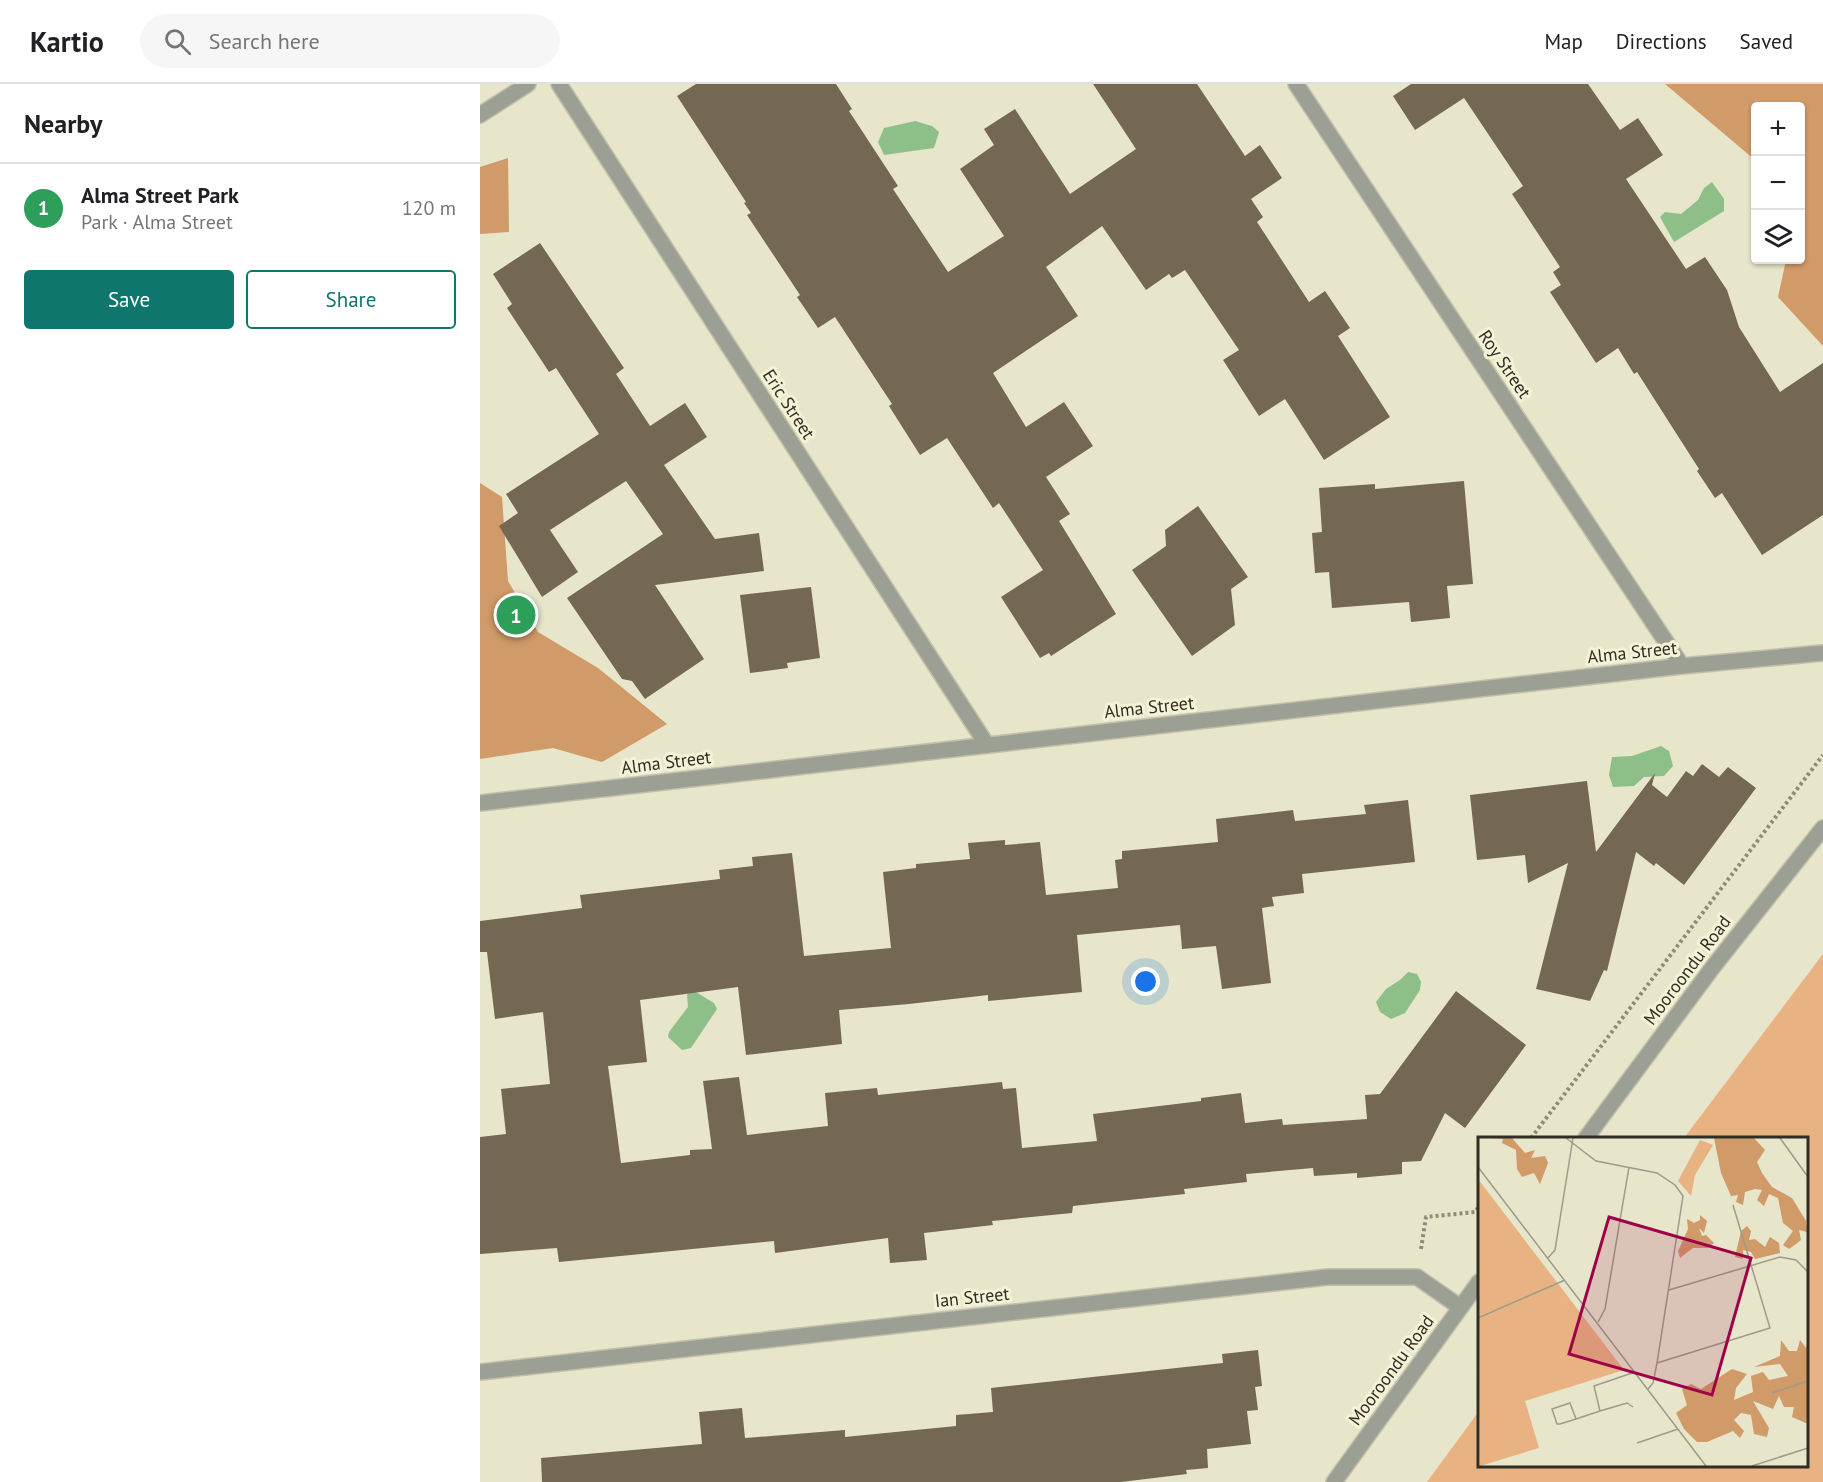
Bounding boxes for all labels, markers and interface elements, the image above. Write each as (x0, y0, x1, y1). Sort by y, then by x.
search box (140, 14, 560, 68)
text: Kartio (30, 23, 104, 60)
icon: search (161, 25, 194, 58)
text: Search here (209, 27, 320, 55)
text: Map (1544, 28, 1583, 55)
text: Directions (1616, 28, 1707, 55)
text: Saved (1740, 28, 1793, 55)
map controls (1751, 102, 1805, 264)
button: + (1751, 102, 1805, 156)
text: Nearby (24, 107, 102, 140)
button: − (1751, 156, 1805, 210)
text: Alma Street Park (81, 181, 239, 209)
text: 1 (38, 195, 49, 221)
text: 120 m (402, 195, 456, 221)
text: Park · Alma Street (81, 209, 233, 235)
button: layers (1751, 210, 1805, 264)
button: Save (24, 270, 234, 329)
button: Share (246, 270, 456, 329)
street label: Roy Street (1474, 325, 1536, 403)
street label: Eric Street (758, 365, 820, 443)
pin: 1 (496, 592, 536, 638)
street label: Alma Street (1586, 636, 1678, 668)
street label: Alma Street (1103, 691, 1195, 723)
street label: Alma Street (620, 745, 712, 779)
street label: Mooroondu Road (1638, 911, 1736, 1029)
your location (1131, 967, 1160, 996)
inset map (1478, 1137, 1808, 1467)
street label: Ian Street (934, 1282, 1010, 1312)
street label: Mooroondu Road (1343, 1310, 1439, 1430)

